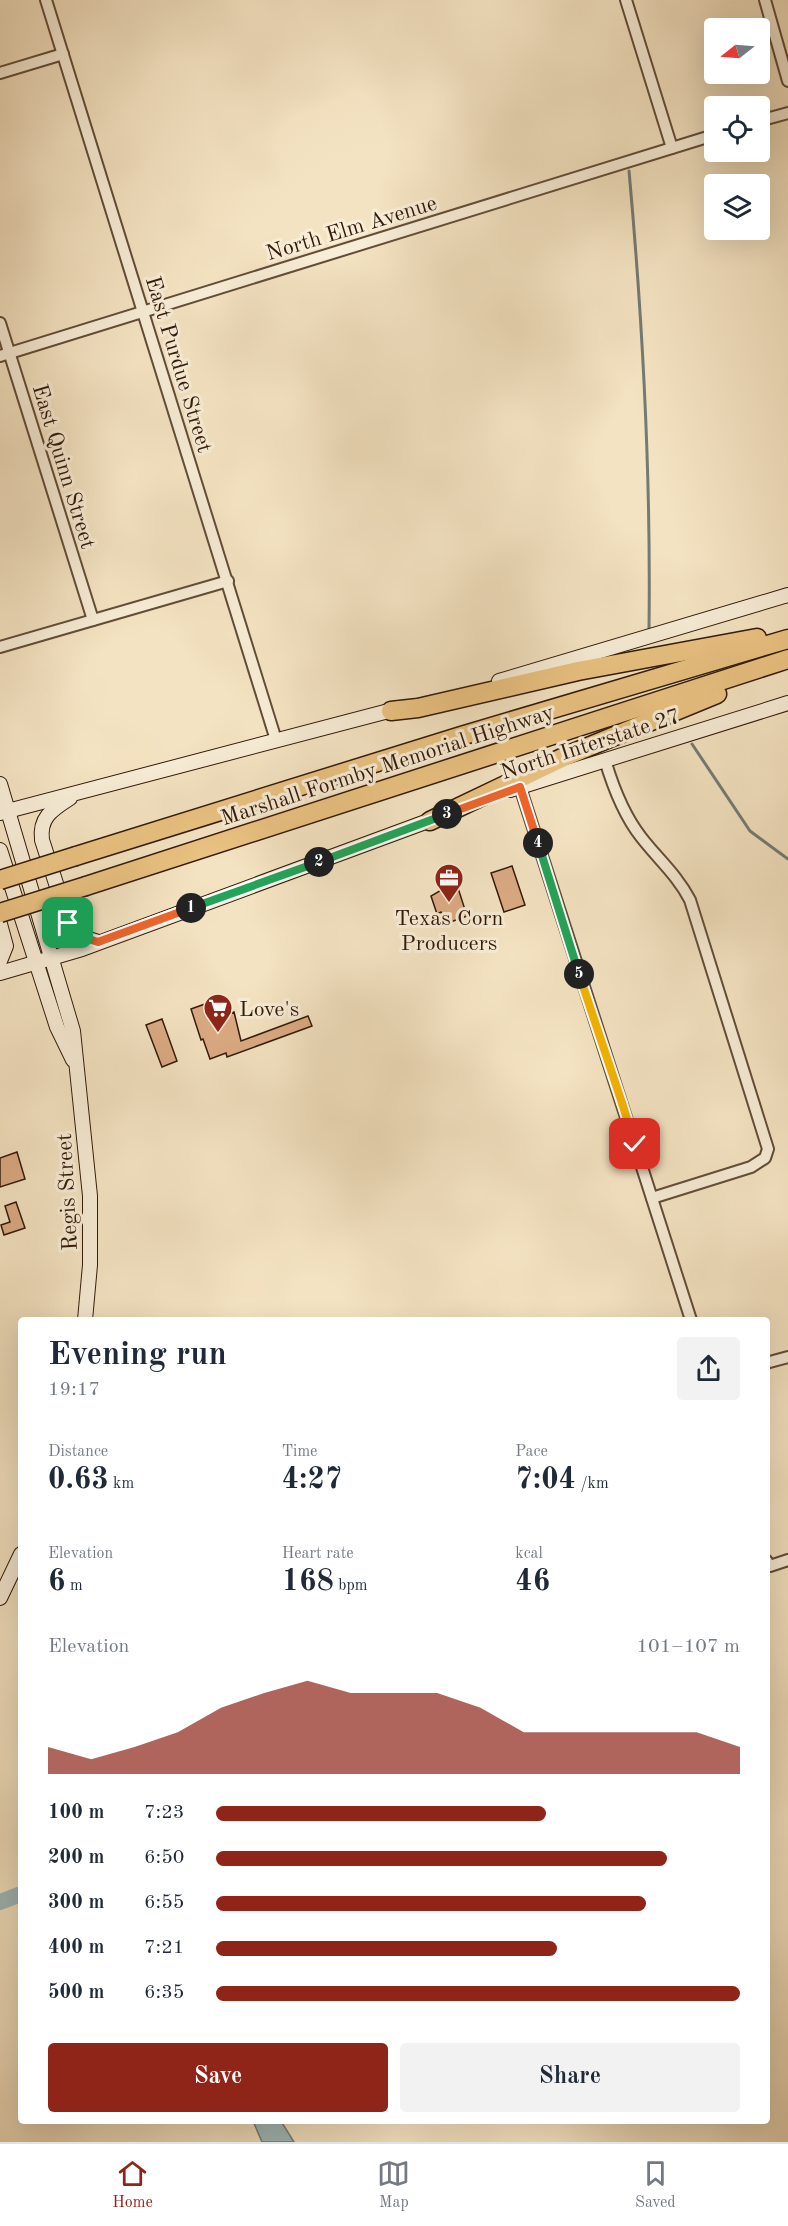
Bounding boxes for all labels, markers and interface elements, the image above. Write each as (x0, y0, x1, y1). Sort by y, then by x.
north arrow (704, 18, 770, 84)
map controls (704, 18, 770, 240)
button: locate (704, 96, 770, 162)
button: layers (704, 174, 770, 240)
street label: North Elm Avenue (264, 192, 440, 265)
street label: East Purdue Street (141, 274, 215, 455)
street label: East Quinn Street (28, 382, 99, 551)
street label: Marshall Formby Memorial Highway (218, 701, 557, 830)
street label: North Interstate 27 (498, 705, 683, 784)
pin: 3 (432, 799, 462, 829)
text: 3 (442, 806, 452, 822)
pin: 4 (523, 828, 553, 858)
text: 4 (533, 835, 543, 851)
pin: 2 (304, 847, 334, 877)
text: 2 (314, 854, 324, 870)
office icon: Texas Corn Producers (433, 862, 465, 904)
pin: 1 (176, 893, 206, 923)
pin (42, 897, 93, 948)
text: 1 (186, 900, 196, 916)
icon: arrive (51, 906, 84, 939)
place label: Texas Corn Producers (395, 908, 504, 955)
pin: 5 (564, 959, 594, 989)
text: 5 (574, 966, 584, 982)
supermarket icon: Love's (202, 992, 234, 1034)
place label: Love's (239, 999, 299, 1021)
pin (609, 1118, 660, 1169)
icon: check (618, 1127, 651, 1160)
street label: Regis Street (54, 1133, 82, 1251)
button: share (677, 1337, 740, 1400)
text: Evening run (48, 1339, 227, 1372)
text: 19:17 (48, 1380, 100, 1400)
text: Distance (48, 1444, 108, 1460)
text: Time (282, 1444, 317, 1460)
text: Pace (515, 1444, 548, 1460)
text: 0.63 (48, 1465, 109, 1495)
text: 4:27 (282, 1465, 342, 1495)
text: 7:04 (515, 1465, 576, 1495)
text: km (109, 1476, 134, 1492)
text: /km (576, 1476, 609, 1492)
text: Elevation (48, 1546, 113, 1562)
text: Heart rate (282, 1546, 354, 1562)
text: kcal (515, 1546, 543, 1562)
text: 6 (48, 1567, 65, 1597)
text: 168 (282, 1567, 334, 1597)
text: 46 (515, 1567, 550, 1597)
text: m (65, 1578, 83, 1594)
text: bpm (334, 1578, 368, 1594)
text: Elevation (48, 1637, 129, 1657)
text: 101–107 m (637, 1637, 740, 1657)
text: 100 m (48, 1803, 104, 1823)
text: 7:23 (144, 1803, 184, 1823)
text: 200 m (48, 1848, 104, 1868)
text: 6:50 (144, 1848, 184, 1868)
text: 300 m (48, 1893, 104, 1913)
text: 6:55 (144, 1893, 184, 1913)
text: 400 m (48, 1938, 104, 1958)
text: 7:21 (144, 1938, 184, 1958)
text: 500 m (48, 1983, 104, 2003)
text: 6:35 (144, 1983, 184, 2003)
button: Save (48, 2043, 388, 2112)
button: Share (400, 2043, 740, 2112)
tab: Home (112, 2157, 153, 2213)
tab: Map (377, 2157, 410, 2213)
tab: Saved (635, 2157, 676, 2213)

